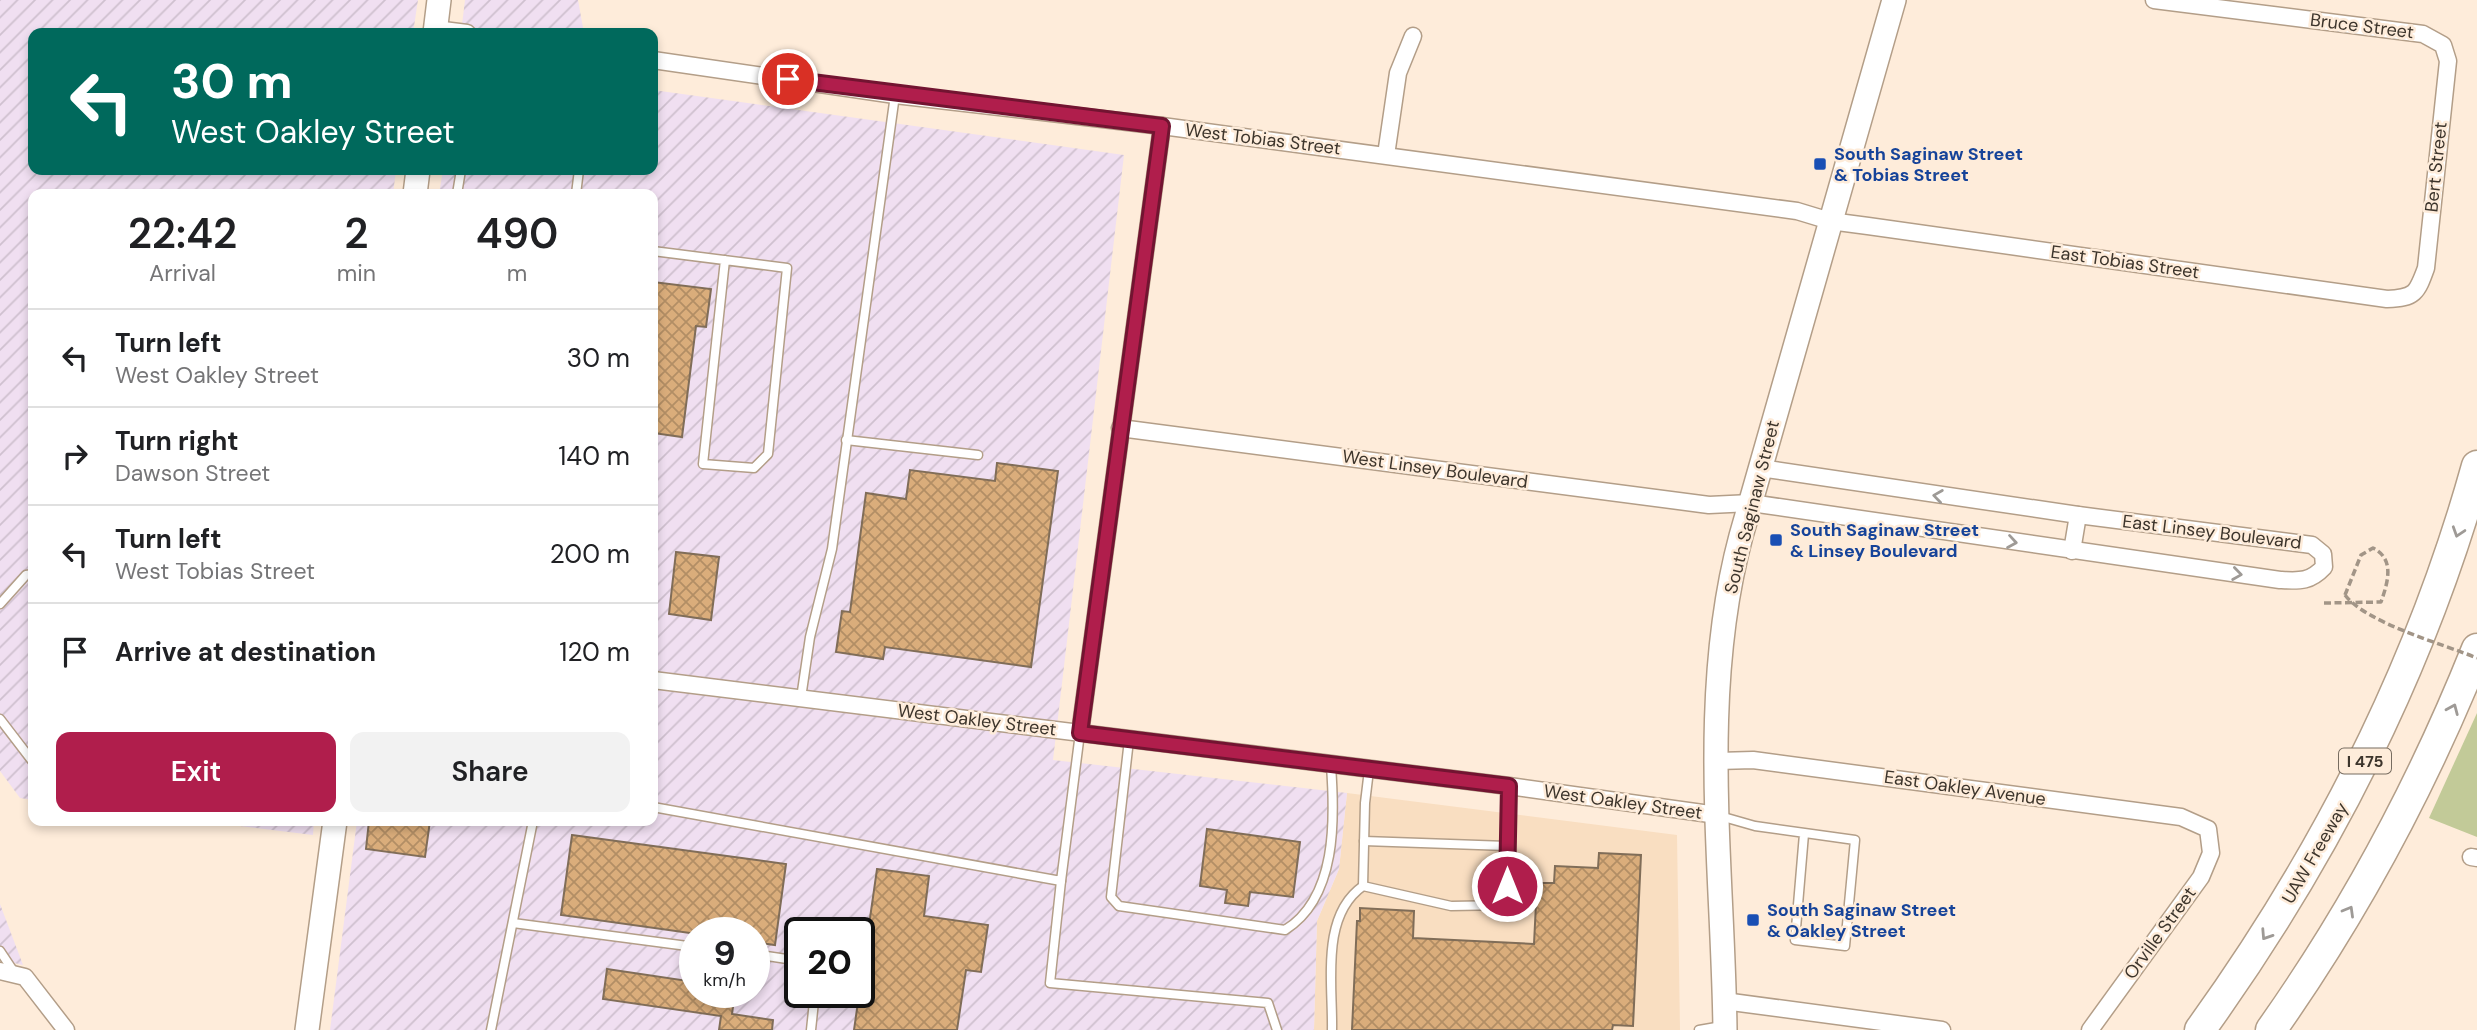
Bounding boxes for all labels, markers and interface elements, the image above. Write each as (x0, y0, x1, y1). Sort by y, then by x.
street label: Bruce Street (2309, 8, 2415, 44)
text: 30 m (171, 49, 293, 113)
pin (758, 49, 818, 109)
icon: left (56, 56, 147, 147)
icon: arrive (769, 60, 807, 98)
text: West Oakley Street (171, 111, 455, 153)
street label: West Tobias Street (1184, 118, 1342, 160)
street label: Bert Street (2419, 121, 2453, 213)
place label: South Saginaw Street & Tobias Street (1834, 142, 2023, 187)
marker: South Saginaw Street & Tobias Street (1812, 156, 1828, 172)
text: 22:42 (128, 206, 237, 261)
text: 2 (344, 206, 369, 261)
text: 490 (476, 206, 558, 261)
street label: East Tobias Street (2049, 240, 2201, 284)
text: Arrival (149, 258, 216, 288)
text: min (337, 258, 376, 288)
text: m (507, 258, 527, 288)
text: Turn left (115, 326, 222, 360)
icon: left (56, 339, 94, 377)
text: 30 m (567, 341, 630, 375)
text: West Oakley Street (115, 360, 319, 390)
street label: South Saginaw Street (1719, 418, 1785, 596)
text: Turn right (115, 424, 239, 458)
icon: right (56, 437, 94, 475)
text: 140 m (558, 439, 630, 473)
street label: West Linsey Boulevard (1341, 444, 1529, 494)
text: Dawson Street (115, 458, 270, 488)
one-way arrow (1933, 488, 1944, 503)
street label: East Linsey Boulevard (2121, 509, 2303, 555)
place label: South Saginaw Street & Linsey Boulevard (1790, 518, 1979, 563)
text: Turn left (115, 522, 222, 556)
one-way arrow (2452, 525, 2466, 537)
marker: South Saginaw Street & Linsey Boulevard (1768, 532, 1784, 548)
one-way arrow (2006, 534, 2018, 549)
icon: left (56, 535, 94, 573)
text: 200 m (550, 537, 630, 571)
text: West Tobias Street (115, 556, 315, 586)
one-way arrow (2231, 566, 2243, 581)
icon: arrive (56, 633, 94, 671)
text: Arrive at destination (115, 635, 376, 669)
text: 120 m (559, 635, 630, 669)
street label: West Oakley Street (896, 698, 1058, 742)
one-way arrow (2445, 704, 2459, 716)
button: Exit (56, 732, 336, 812)
button: Share (350, 732, 630, 812)
road number: I 475 (2339, 748, 2391, 774)
street label: East Oakley Avenue (1883, 765, 2047, 811)
street label: West Oakley Street (1542, 779, 1704, 825)
street label: UAW Freeway (2276, 798, 2354, 908)
position arrow (1470, 849, 1544, 923)
street label: Orville Street (2118, 882, 2202, 984)
place label: South Saginaw Street & Oakley Street (1767, 898, 1956, 943)
one-way arrow (2341, 906, 2354, 919)
marker: South Saginaw Street & Oakley Street (1745, 912, 1761, 928)
speed limit sign: 20 (784, 917, 875, 1008)
one-way arrow (2261, 927, 2274, 940)
text: 9 (713, 930, 736, 976)
text: km/h (703, 968, 746, 992)

